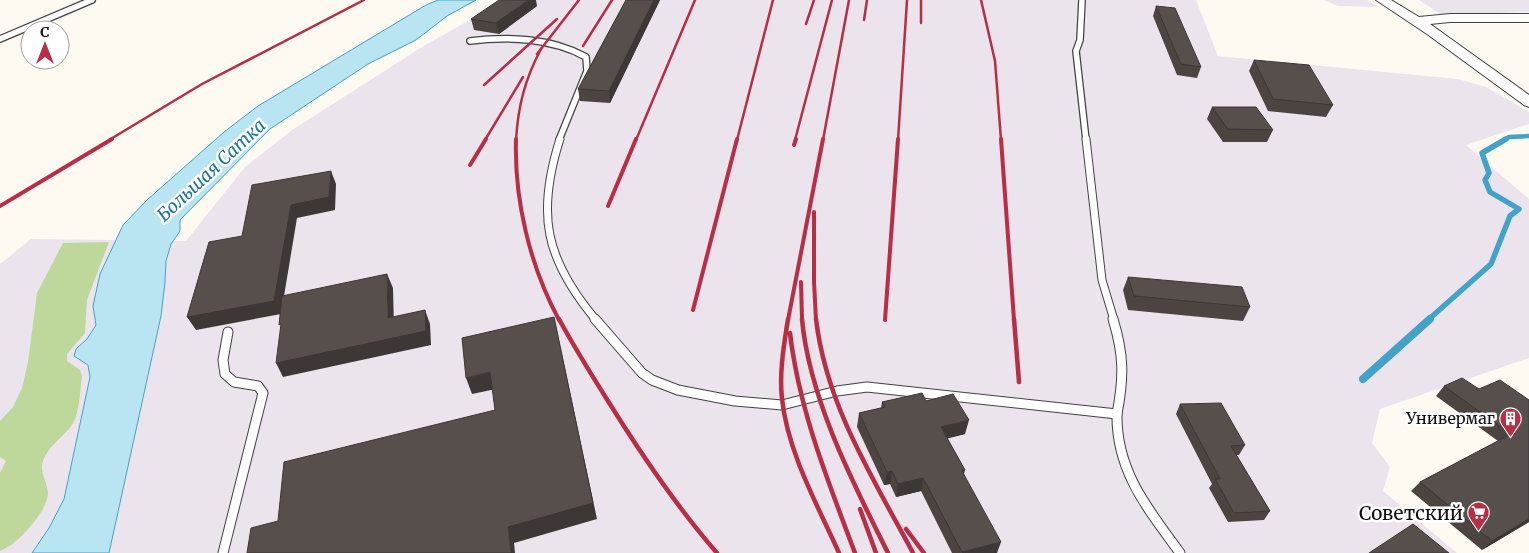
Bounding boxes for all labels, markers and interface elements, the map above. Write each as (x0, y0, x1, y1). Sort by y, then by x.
north arrow (20, 20, 70, 70)
text: С (40, 23, 50, 41)
water label: Большая Сатка (152, 114, 270, 226)
building icon: Универмаг (1499, 406, 1523, 437)
place label: Универмаг (1405, 408, 1495, 428)
place label: Советский (1359, 501, 1463, 525)
supermarket icon: Советский (1467, 501, 1491, 532)

